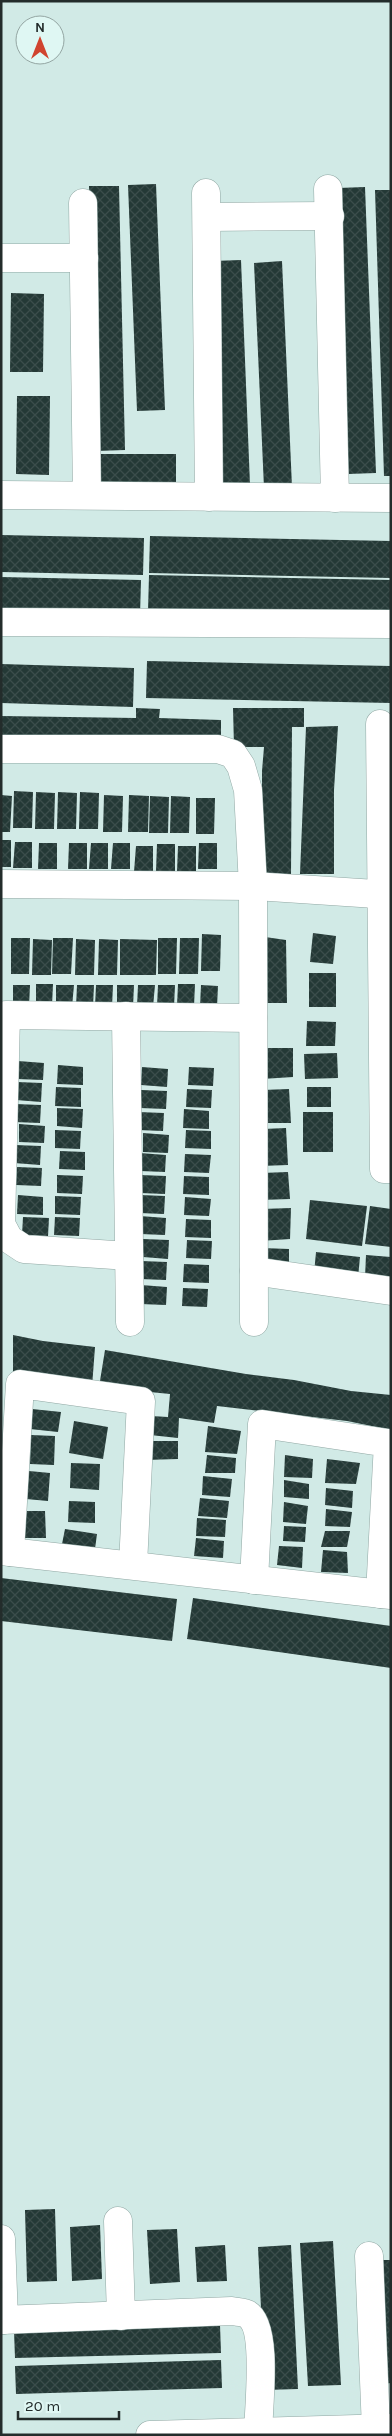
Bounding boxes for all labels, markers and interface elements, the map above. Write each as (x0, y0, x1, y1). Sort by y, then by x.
north arrow (15, 15, 65, 65)
text: N (35, 19, 45, 36)
scale bar (18, 2388, 119, 2420)
text: 20 m (25, 2397, 60, 2415)

